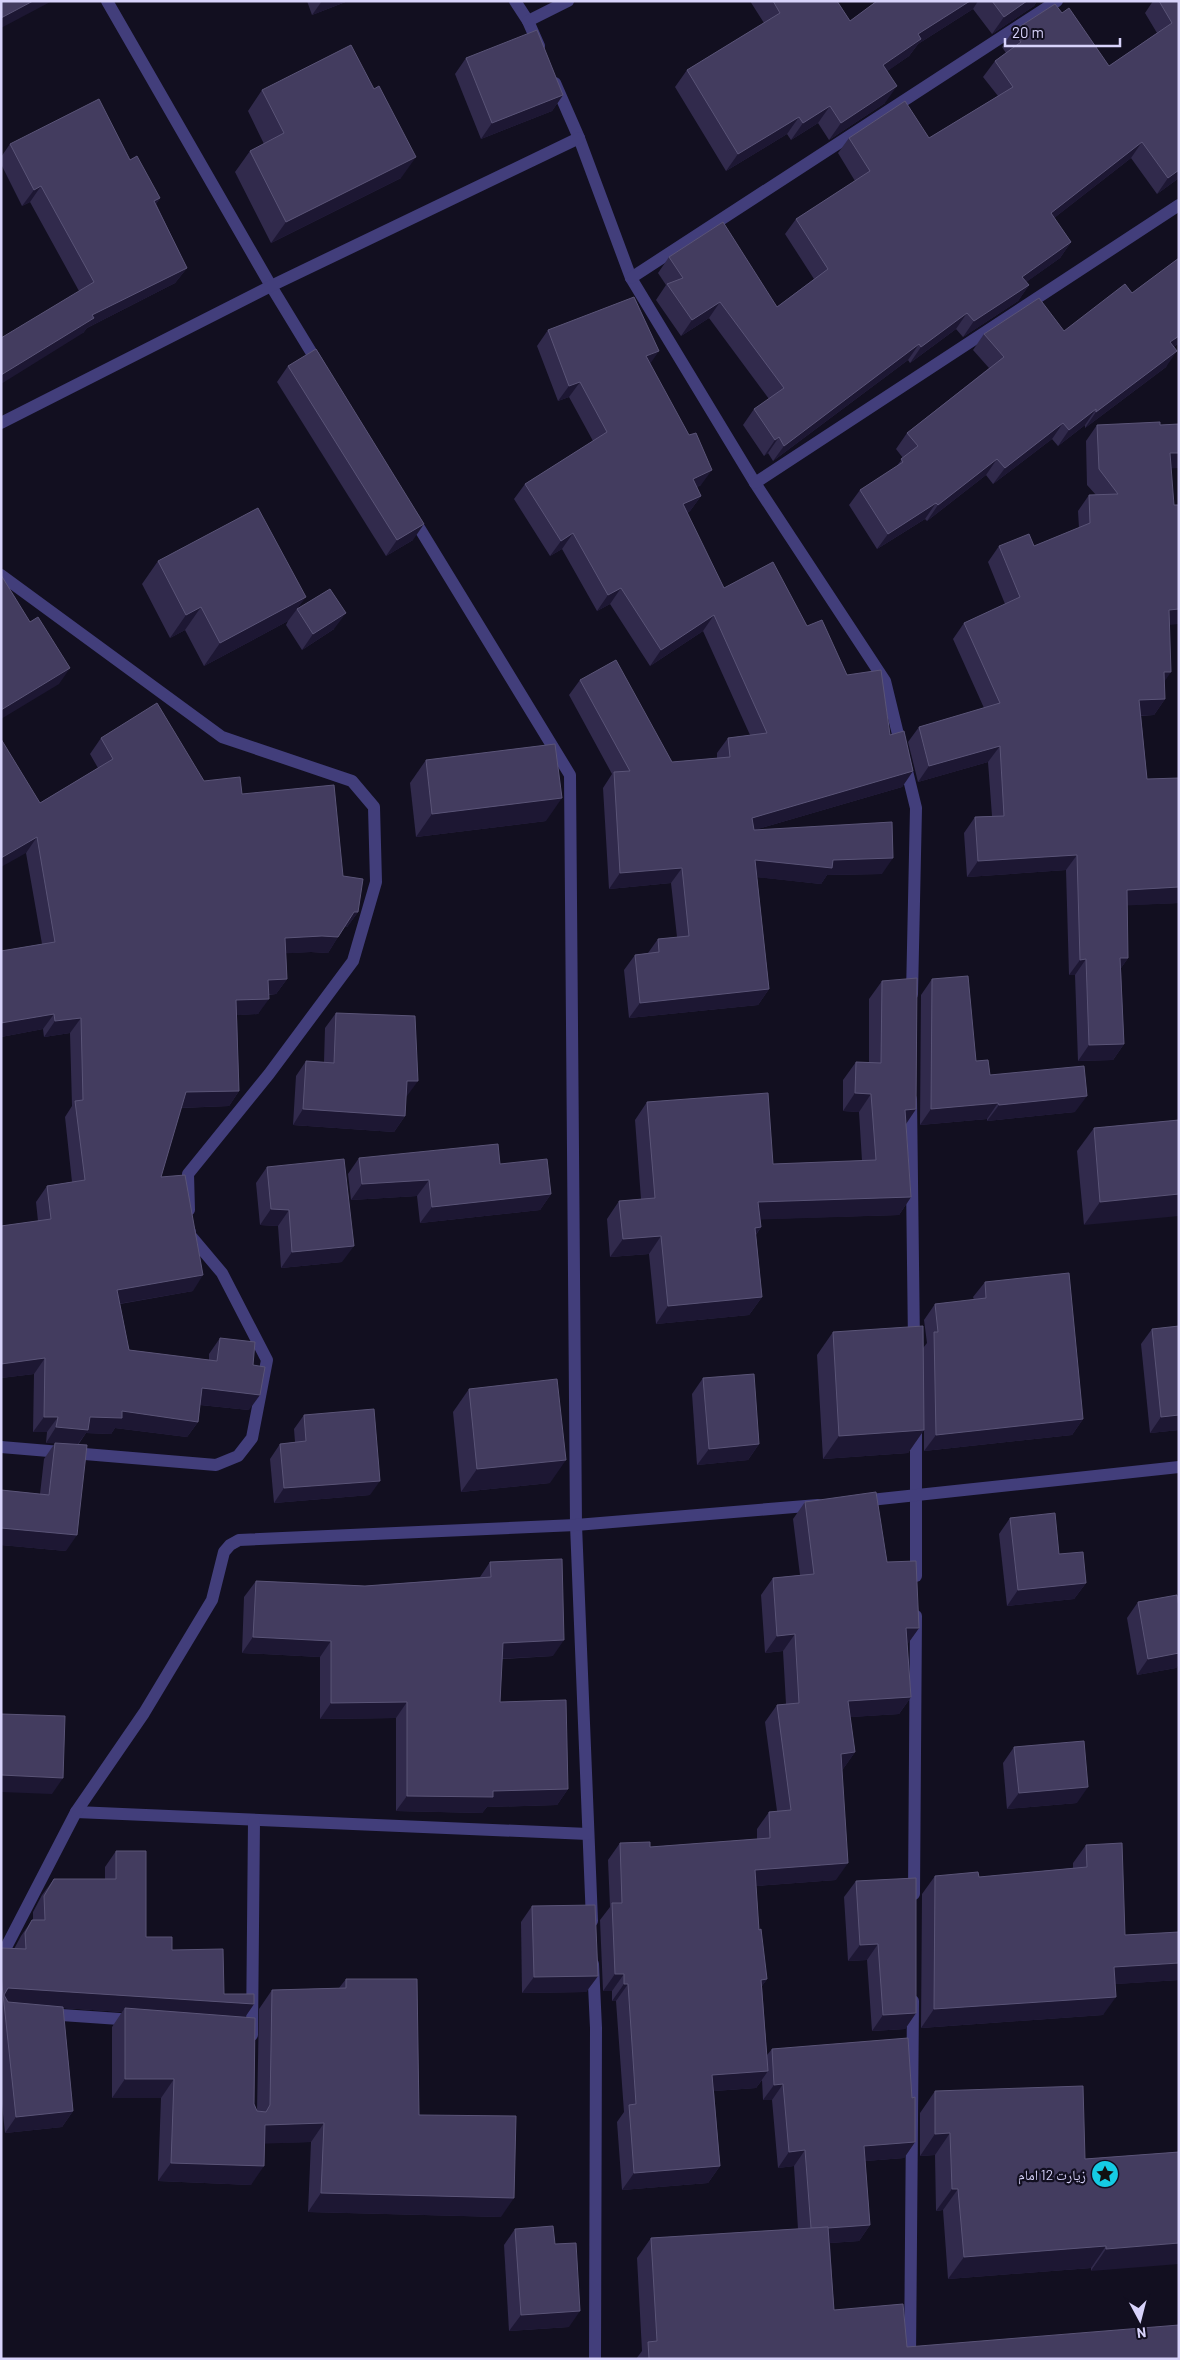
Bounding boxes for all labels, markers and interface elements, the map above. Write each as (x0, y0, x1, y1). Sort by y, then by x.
scale bar (1005, 15, 1120, 47)
text: 20 m (1012, 23, 1044, 41)
place icon: زیارت 12 امام (1090, 2159, 1120, 2189)
place label: زیارت 12 امام (1018, 2166, 1086, 2185)
north arrow (1115, 2295, 1165, 2345)
text: N (1136, 2324, 1147, 2342)

